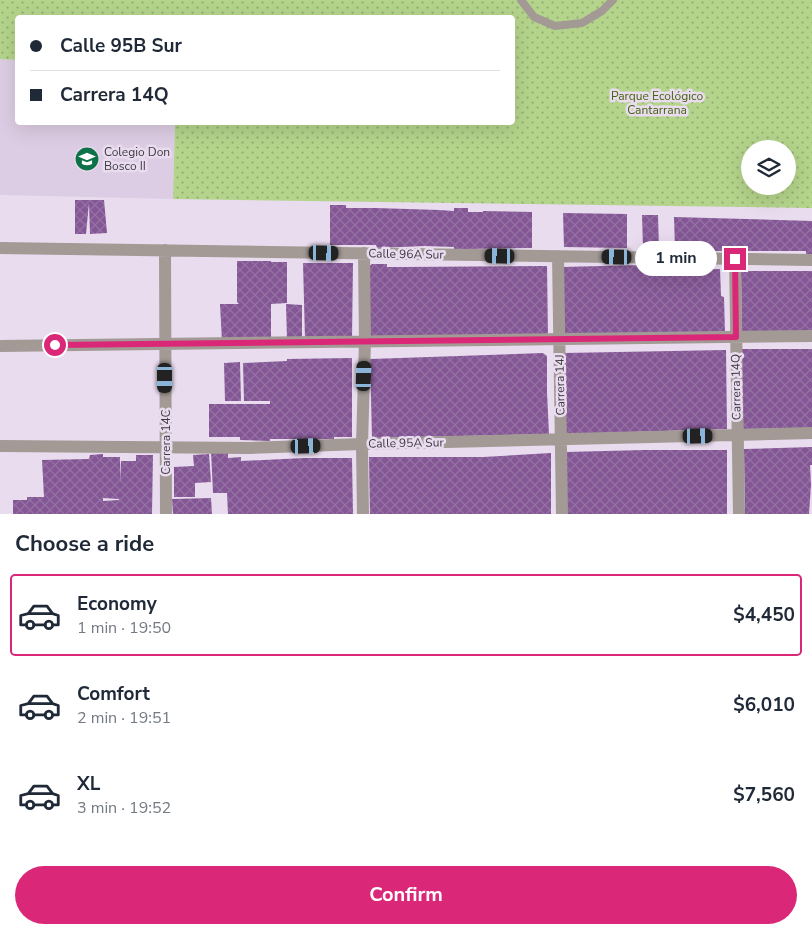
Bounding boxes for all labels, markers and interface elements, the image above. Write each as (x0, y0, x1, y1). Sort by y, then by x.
text: Calle 95B Sur (60, 33, 182, 59)
text: Carrera 14Q (60, 82, 169, 108)
park label: Parque Ecológico Cantarrana (611, 88, 703, 118)
map controls (741, 140, 796, 195)
button: layers (741, 140, 796, 195)
place label: Colegio Don Bosco II (104, 144, 170, 174)
school or university icon: Colegio Don Bosco II (74, 146, 100, 172)
callout: 1 min (635, 242, 718, 276)
car (308, 245, 339, 261)
street label: Calle 96A Sur (368, 245, 445, 263)
text: 1 min (655, 247, 697, 269)
car (484, 248, 515, 264)
route end (724, 248, 746, 270)
car (601, 249, 632, 265)
route start (44, 334, 66, 356)
street label: Carrera 14J (551, 354, 569, 416)
street label: Carrera 14Q (727, 354, 745, 420)
car (355, 361, 372, 391)
car (157, 363, 172, 393)
street label: Carrera 14C (158, 409, 174, 475)
car (682, 428, 713, 444)
street label: Calle 95A Sur (368, 434, 445, 452)
car (290, 438, 321, 454)
text: Choose a ride (15, 529, 154, 559)
text: Economy (77, 591, 157, 617)
icon: car (17, 593, 62, 638)
text: $4,450 (733, 602, 795, 628)
text: 1 min · 19:50 (77, 617, 171, 639)
text: Comfort (77, 681, 150, 707)
icon: car (17, 683, 62, 728)
text: $6,010 (733, 692, 795, 718)
text: 2 min · 19:51 (77, 707, 171, 729)
text: XL (77, 771, 100, 797)
icon: car (17, 773, 62, 818)
text: $7,560 (733, 782, 795, 808)
text: 3 min · 19:52 (77, 797, 171, 819)
button: Confirm (15, 866, 797, 924)

